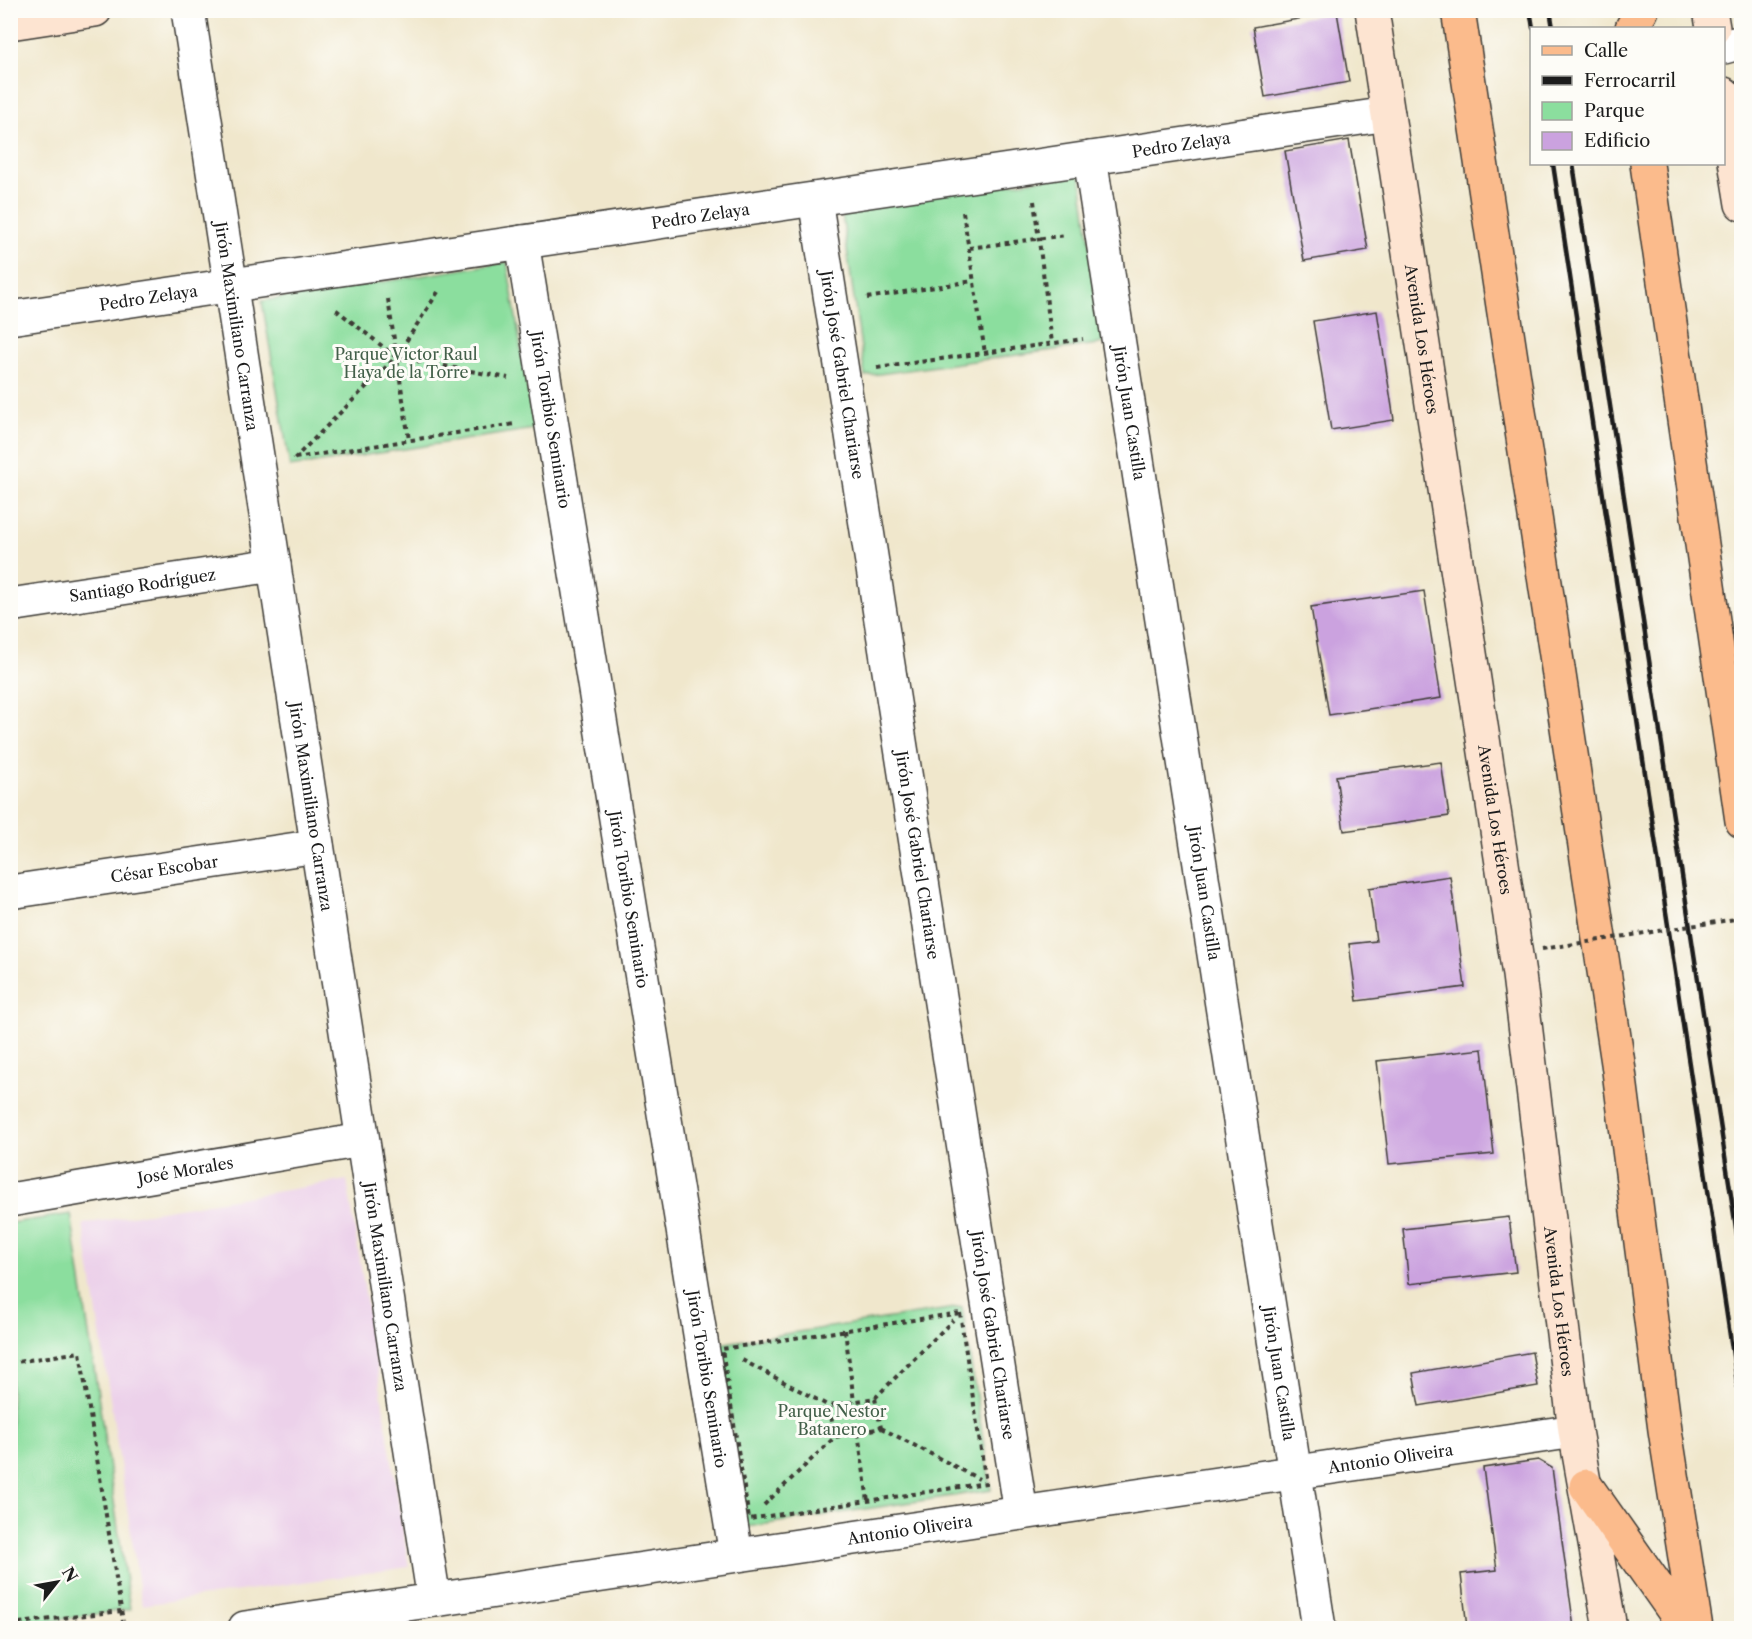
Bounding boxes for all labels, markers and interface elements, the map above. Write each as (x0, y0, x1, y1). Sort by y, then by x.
legend (1530, 27, 1725, 165)
text: Calle (1584, 40, 1628, 62)
text: Ferrocarril (1584, 70, 1676, 92)
text: Parque (1584, 100, 1645, 122)
street label: Pedro Zelaya (1131, 127, 1232, 162)
text: Edificio (1584, 130, 1650, 152)
street label: Pedro Zelaya (650, 199, 751, 233)
street label: Jirón Maximiliano Carranza (210, 217, 263, 433)
street label: Avenida Los Héroes (1401, 262, 1443, 416)
street label: Jirón José Gabriel Chariarse (816, 266, 869, 481)
street label: Pedro Zelaya (98, 280, 199, 315)
street label: Jirón Toribio Seminario (526, 326, 575, 510)
street label: Jirón Juan Castilla (1109, 341, 1150, 482)
park label: Parque Victor Raul Haya de la Torre (334, 344, 478, 382)
street label: Santiago Rodríguez (68, 564, 217, 606)
street label: Jirón Maximiliano Carranza (285, 698, 337, 913)
street label: Avenida Los Héroes (1474, 742, 1517, 896)
street label: Jirón José Gabriel Chariarse (891, 746, 944, 961)
street label: Jirón Toribio Seminario (604, 806, 653, 990)
street label: Jirón Juan Castilla (1184, 822, 1225, 962)
street label: César Escobar (109, 851, 220, 887)
street label: José Morales (133, 1152, 235, 1189)
street label: Jirón Maximiliano Carranza (359, 1178, 412, 1393)
street label: Avenida Los Héroes (1540, 1224, 1578, 1378)
street label: Jirón José Gabriel Chariarse (966, 1226, 1019, 1441)
street label: Jirón Toribio Seminario (683, 1286, 732, 1469)
street label: Jirón Juan Castilla (1259, 1302, 1300, 1442)
park label: Parque Nestor Batanero (778, 1401, 887, 1439)
street label: Antonio Oliveira (1326, 1439, 1455, 1478)
street label: Antonio Oliveira (845, 1510, 974, 1549)
north arrow (27, 1552, 87, 1612)
text: N (58, 1563, 82, 1585)

